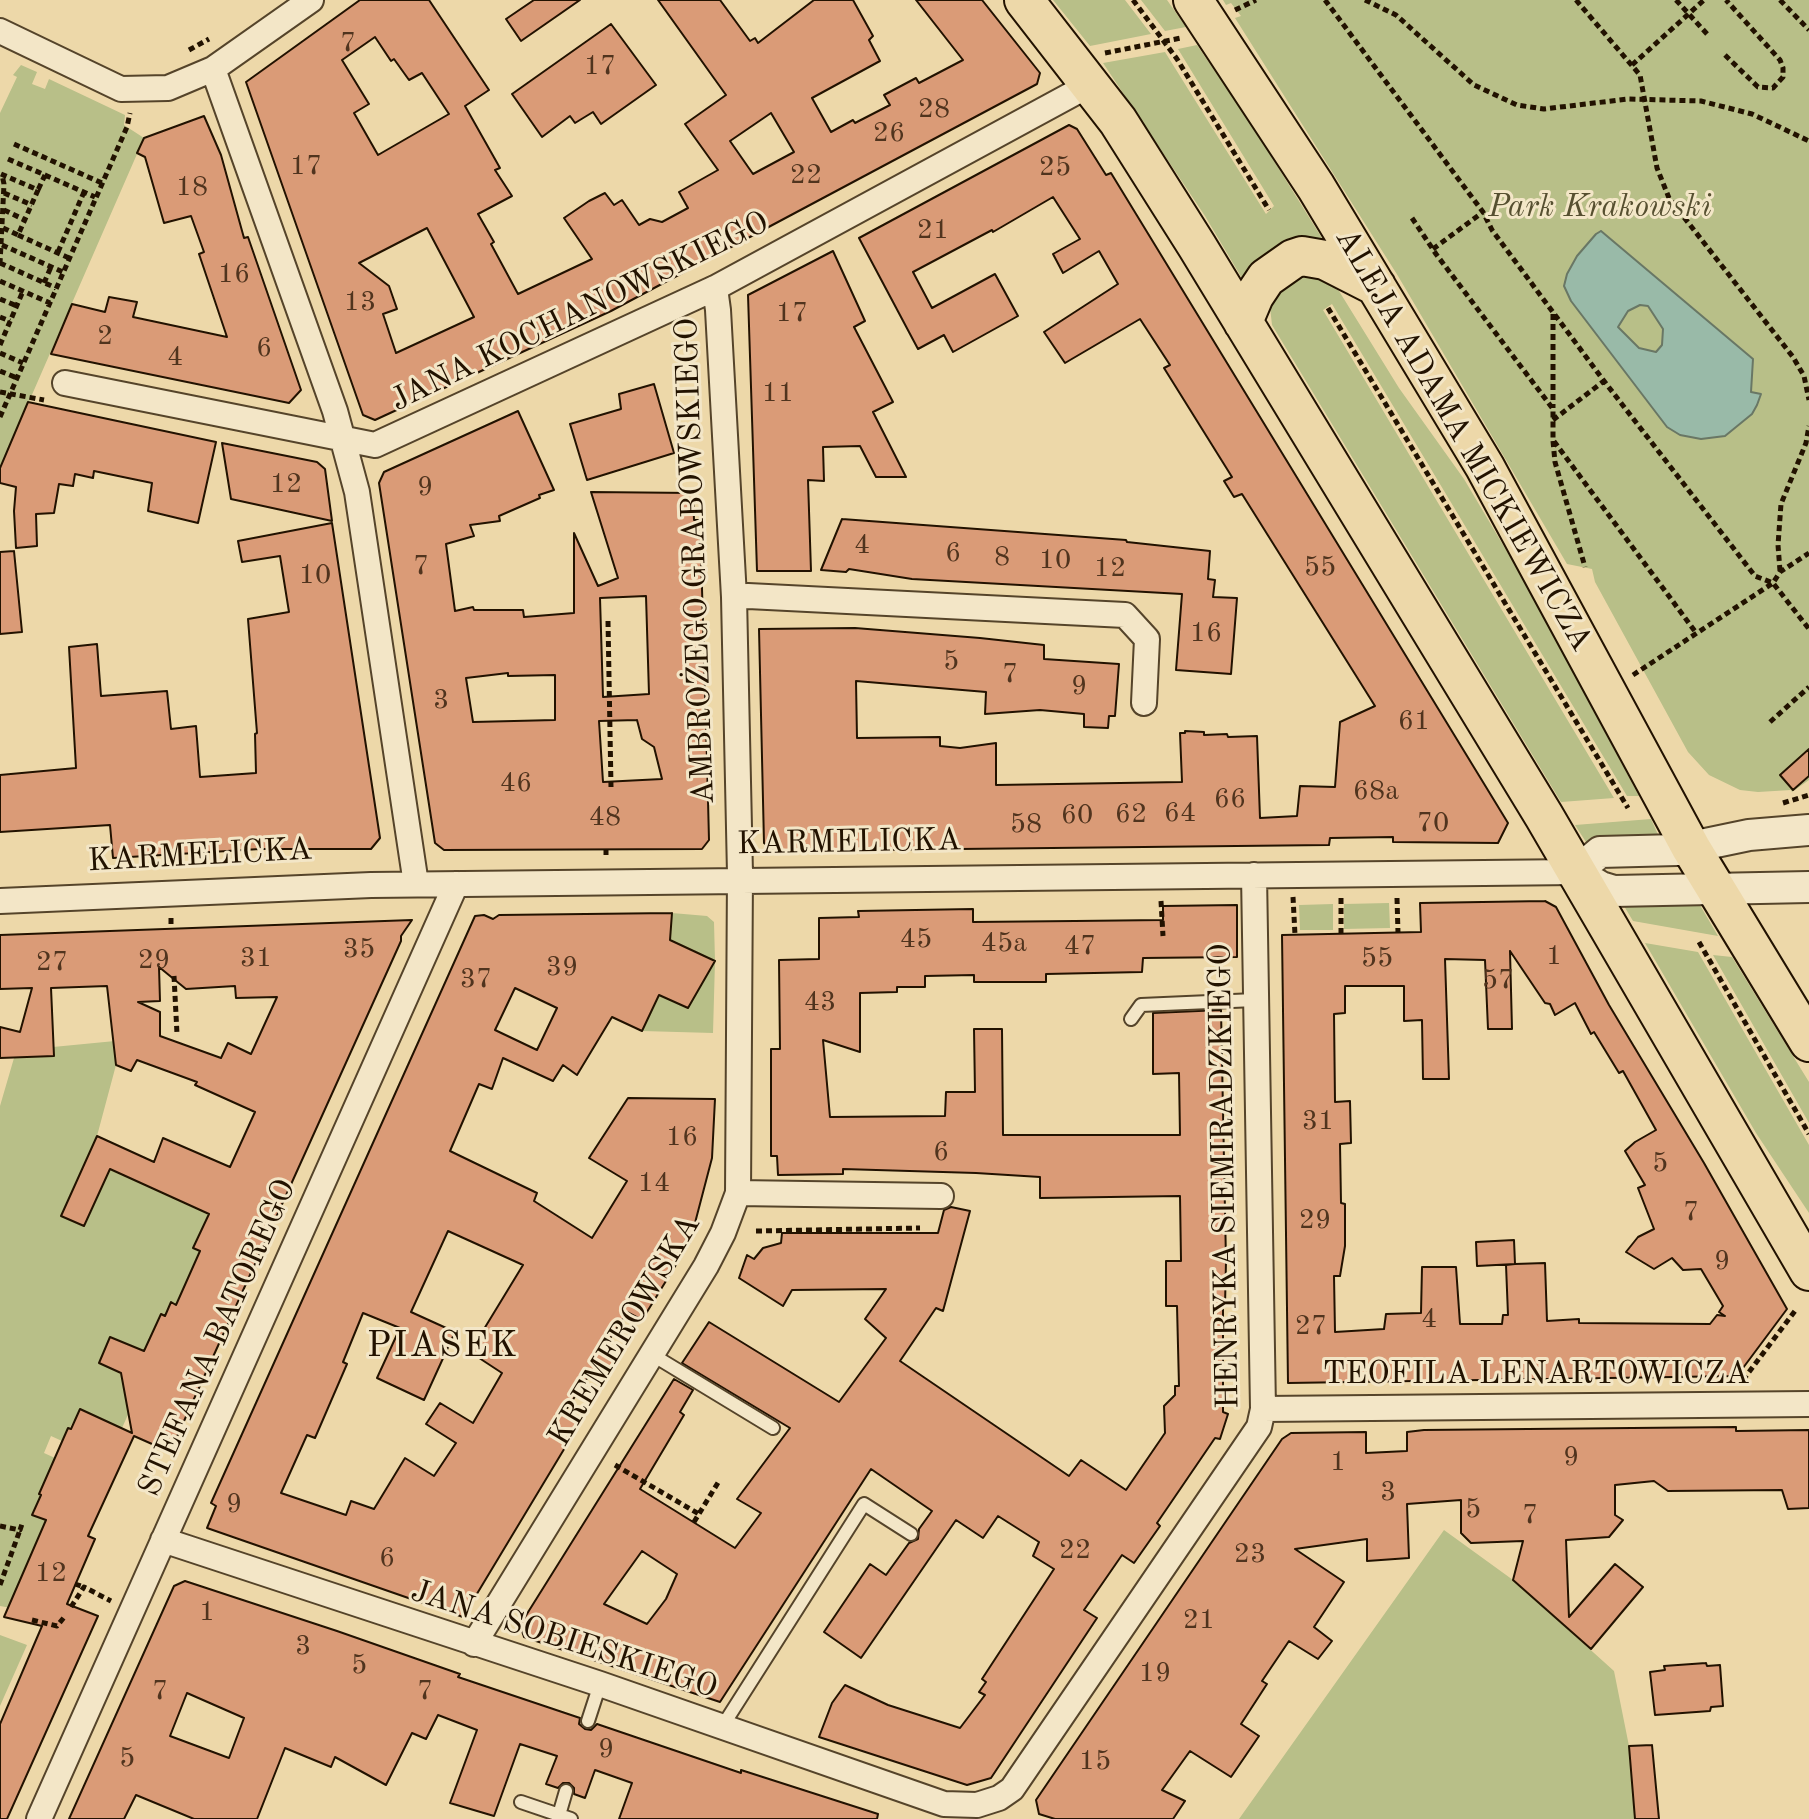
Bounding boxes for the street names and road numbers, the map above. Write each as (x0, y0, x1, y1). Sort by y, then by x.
street label: JANA KOCHANOWSKIEGO (385, 204, 775, 420)
street label: ALEJA ADAMA MICKIEWICZA (1326, 222, 1600, 658)
street label: AMBROŻEGO GRABOWSKIEGO (668, 317, 724, 805)
street label: KARMELICKA (736, 822, 962, 864)
street label: KARMELICKA (87, 831, 313, 881)
street label: HENRYKA SIEMIRADZKIEGO (1202, 943, 1248, 1409)
street label: STEFANA BATOREGO (131, 1173, 305, 1503)
street label: KREMEROWSKA (541, 1208, 709, 1454)
street label: TEOFILA LENARTOWICZA (1322, 1356, 1750, 1394)
street label: JANA SOBIESKIEGO (406, 1572, 722, 1708)

